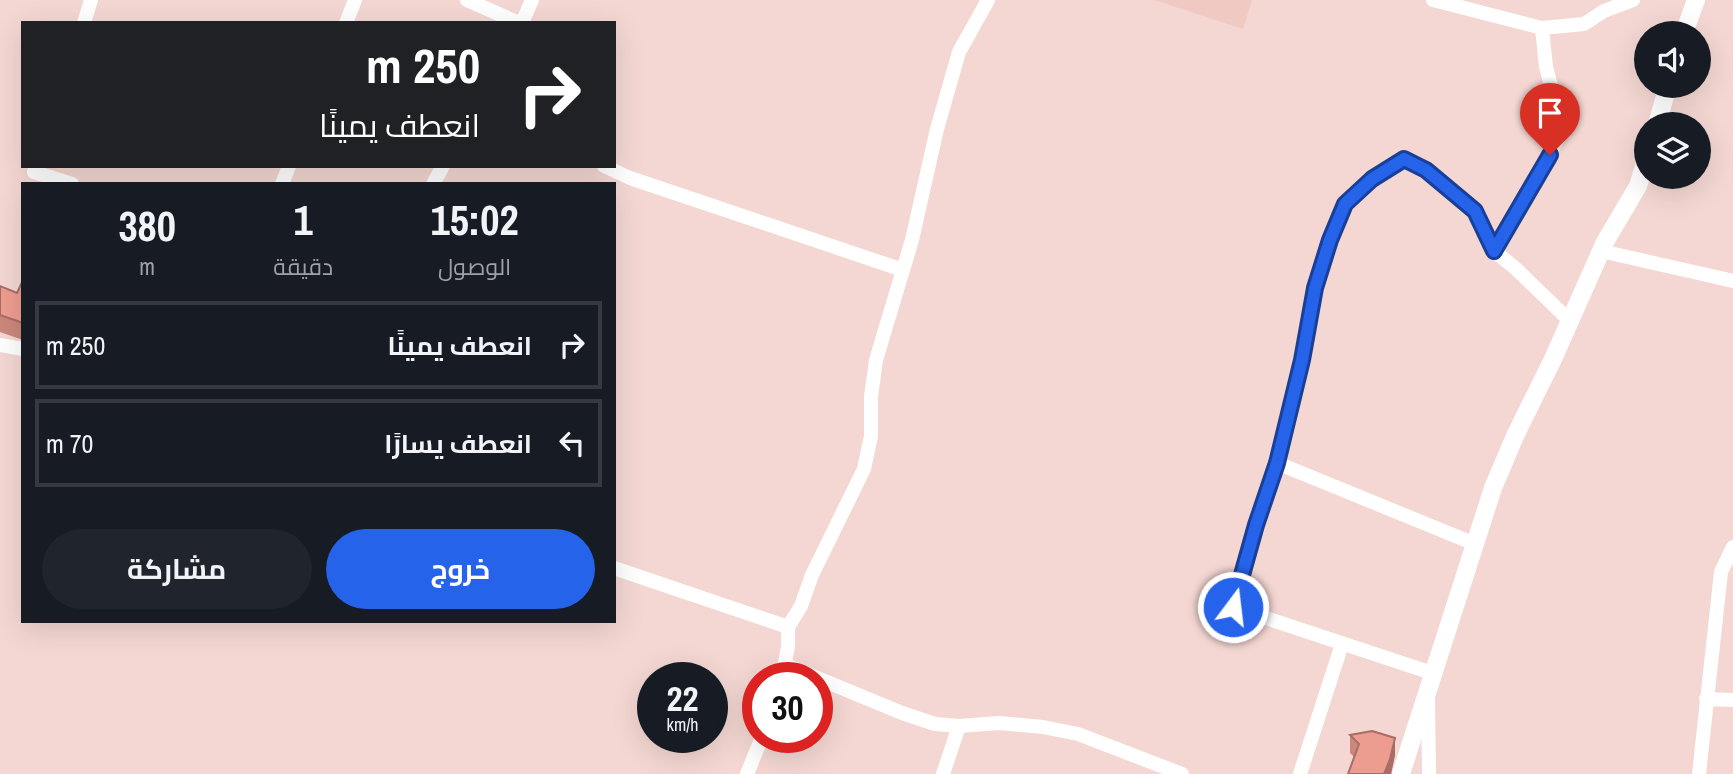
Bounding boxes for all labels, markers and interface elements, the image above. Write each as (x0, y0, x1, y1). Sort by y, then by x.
map controls (1634, 21, 1711, 189)
button: sound (1634, 21, 1711, 98)
text: 250 m (366, 32, 480, 98)
icon: right (504, 49, 595, 140)
pin (1520, 83, 1580, 155)
icon: arrive (1531, 94, 1569, 132)
text: انعطف يمينًا (319, 104, 480, 147)
button: layers (1634, 112, 1711, 189)
text: 1 (294, 192, 313, 248)
text: 15:02 (431, 192, 519, 248)
text: 380 (118, 198, 176, 254)
text: m (139, 251, 155, 282)
text: دقيقة (273, 251, 333, 282)
text: الوصول (438, 251, 511, 282)
icon: right (553, 326, 591, 364)
text: 250 m (46, 328, 105, 363)
text: انعطف يمينًا (387, 328, 532, 363)
icon: left (553, 424, 591, 462)
text: 70 m (46, 426, 93, 461)
text: انعطف يسارًا (384, 426, 532, 461)
button: مشاركة (42, 529, 312, 609)
button: خروج (326, 529, 595, 609)
position arrow (1196, 570, 1270, 644)
speed limit sign: 30 (742, 662, 833, 753)
text: 22 (667, 675, 698, 722)
text: km/h (667, 712, 699, 737)

